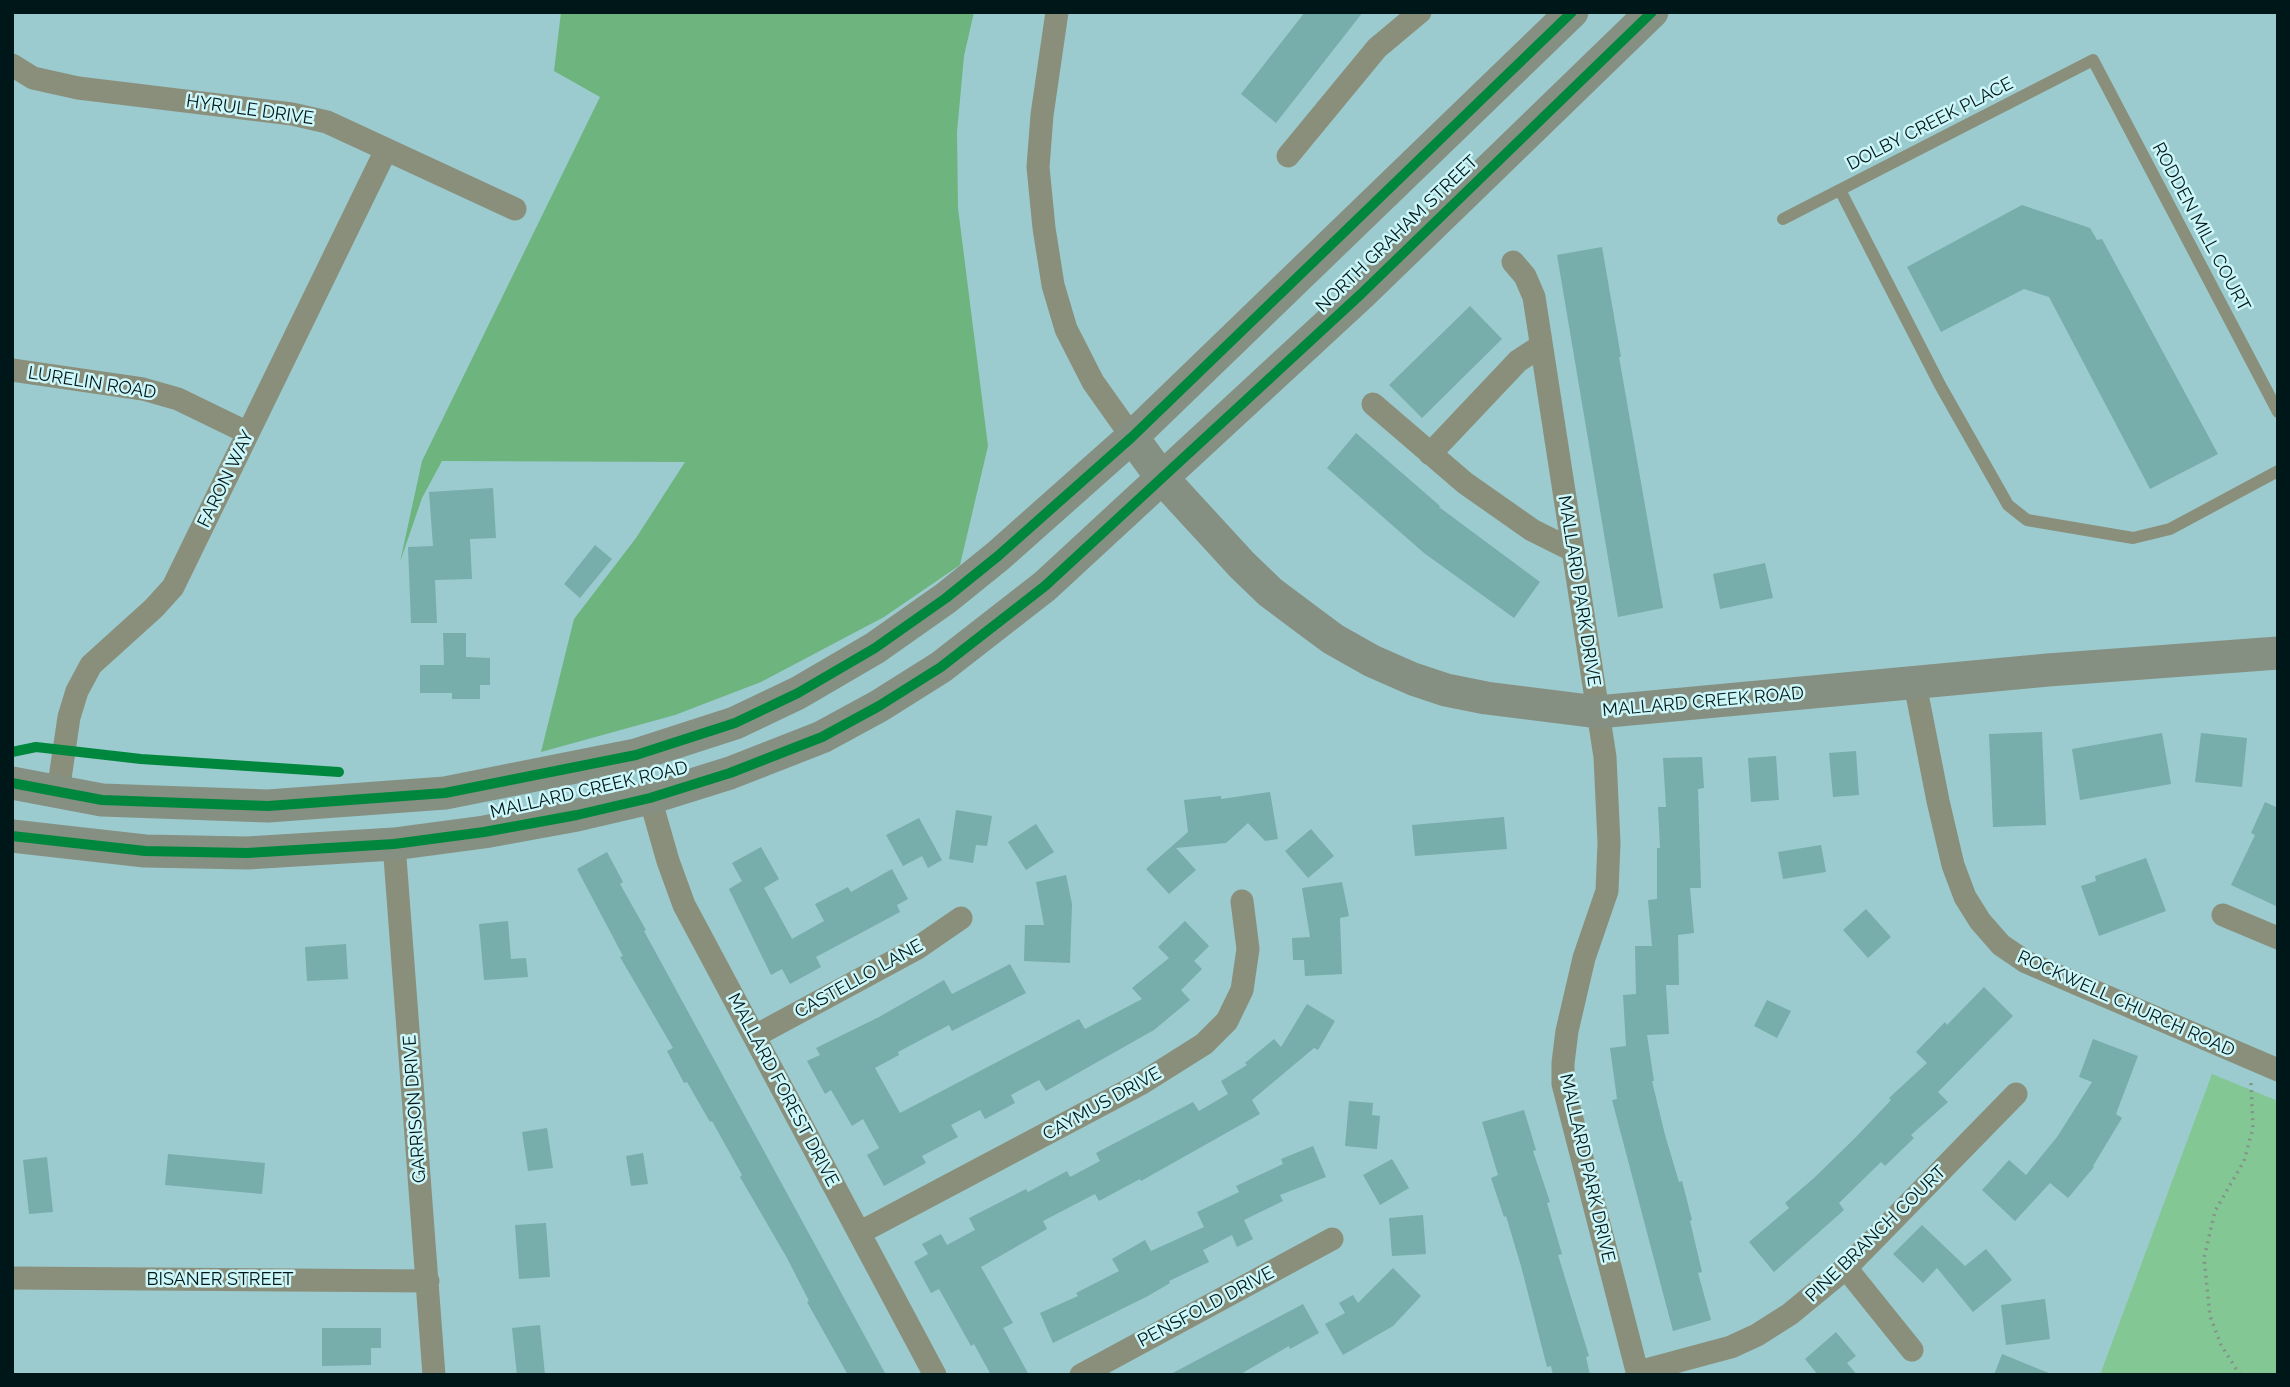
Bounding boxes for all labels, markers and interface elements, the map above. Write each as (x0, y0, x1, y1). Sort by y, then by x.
street label: DOLBY CREEK PLACE (1843, 73, 2017, 175)
street label: HYRULE DRIVE (185, 90, 315, 130)
street label: RODDEN MILL COURT (2147, 139, 2255, 315)
street label: NORTH GRAHAM STREET (1311, 151, 1483, 317)
street label: LURELIN ROAD (26, 362, 158, 404)
street label: FARON WAY (193, 427, 259, 531)
street label: MALLARD PARK DRIVE (1553, 494, 1605, 688)
street label: MALLARD CREEK ROAD (1601, 682, 1805, 722)
street label: MALLARD CREEK ROAD (488, 757, 690, 823)
street label: CASTELLO LANE (791, 935, 927, 1023)
street label: ROCKWELL CHURCH ROAD (2014, 946, 2238, 1062)
street label: MALLARD FOREST DRIVE (723, 990, 843, 1190)
street label: GARRISON DRIVE (399, 1034, 431, 1184)
street label: CAYMUS DRIVE (1039, 1063, 1165, 1145)
street label: MALLARD PARK DRIVE (1555, 1072, 1619, 1264)
street label: PINE BRANCH COURT (1801, 1161, 1951, 1307)
street label: PENSFOLD DRIVE (1134, 1262, 1278, 1352)
street label: BISANER STREET (146, 1269, 294, 1291)

